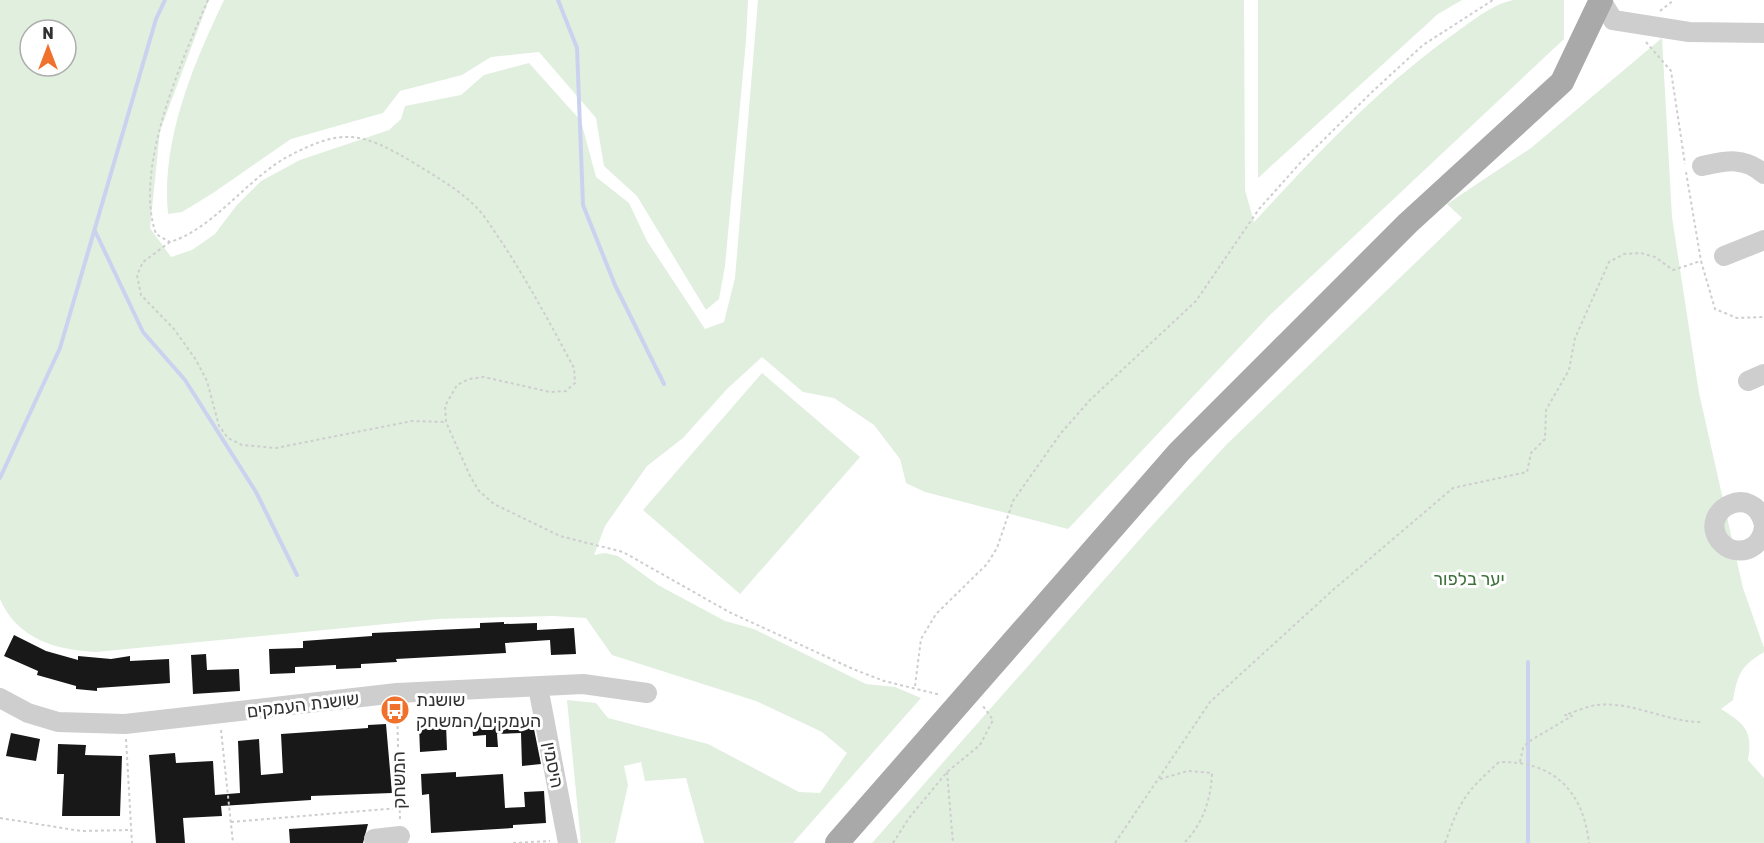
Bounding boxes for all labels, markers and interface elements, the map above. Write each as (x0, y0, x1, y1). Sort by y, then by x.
north arrow (18, 18, 78, 78)
text: N (42, 24, 54, 43)
park label: יער בלפור (1433, 568, 1505, 590)
street label: שושנת העמקים (246, 687, 360, 723)
place label: שושנת העמקים/המשחק (416, 689, 541, 732)
bus stop icon: שושנת העמקים/המשחק (379, 694, 411, 726)
street label: היסמין (538, 740, 568, 790)
street label: המשחק (387, 751, 411, 809)

